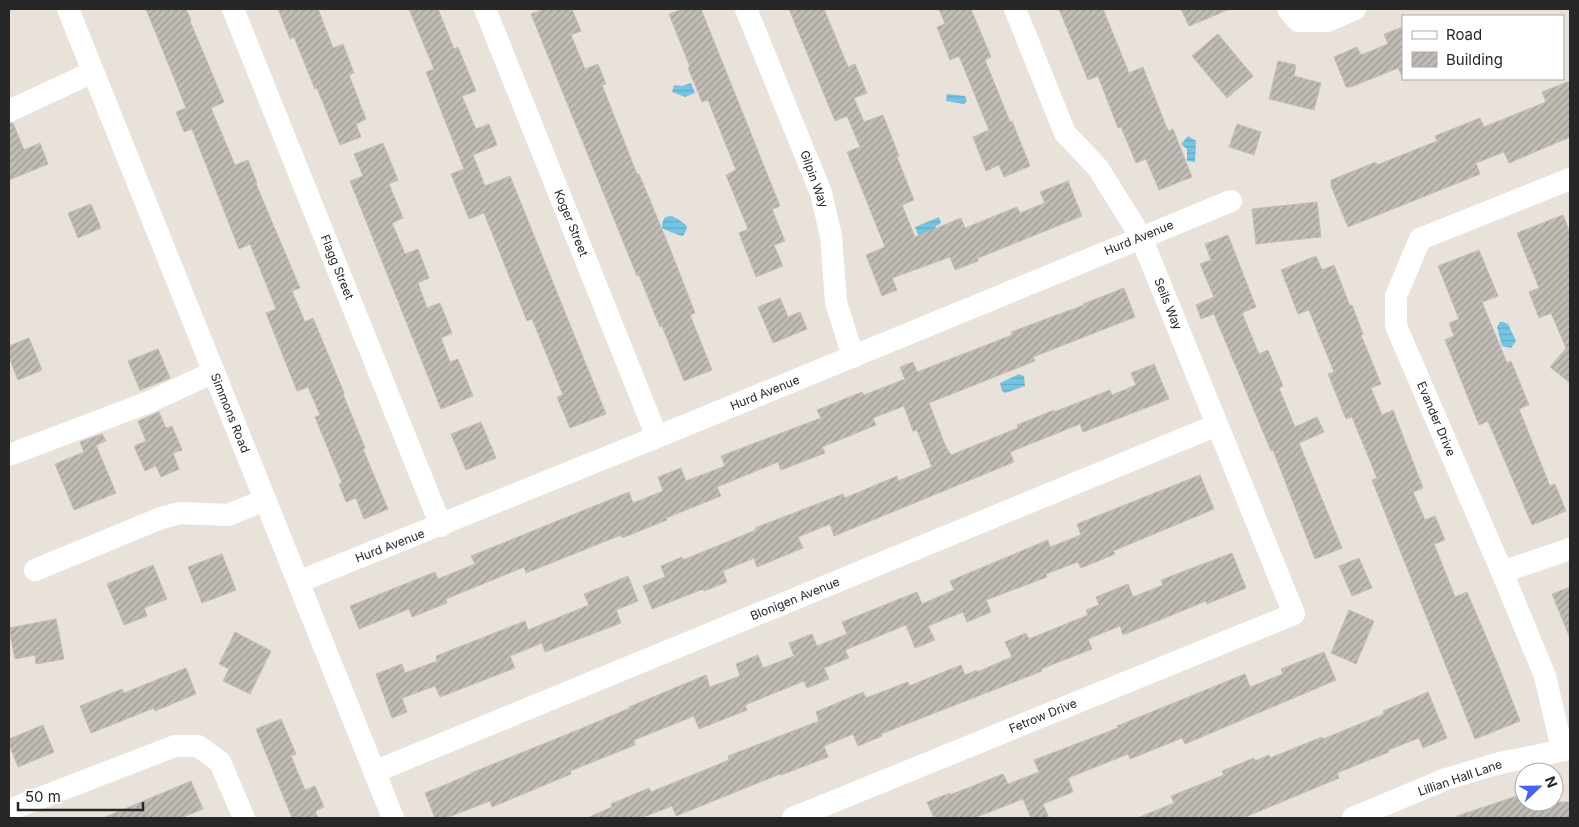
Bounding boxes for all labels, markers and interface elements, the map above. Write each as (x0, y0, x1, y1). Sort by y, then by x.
legend (1402, 15, 1564, 80)
text: Road (1446, 25, 1482, 44)
text: Building (1446, 50, 1503, 69)
street label: Gilpin Way (797, 148, 832, 210)
street label: Koger Street (551, 187, 592, 259)
street label: Hurd Avenue (1102, 217, 1176, 258)
street label: Flagg Street (318, 232, 357, 302)
street label: Seils Way (1151, 276, 1186, 332)
street label: Simmons Road (208, 371, 253, 455)
street label: Hurd Avenue (728, 372, 802, 413)
street label: Evander Drive (1414, 379, 1459, 458)
street label: Hurd Avenue (353, 525, 427, 566)
street label: Blonigen Avenue (748, 574, 842, 623)
street label: Fetrow Drive (1007, 695, 1079, 736)
street label: Lillian Hall Lane (1416, 756, 1504, 799)
north arrow (1514, 762, 1564, 812)
text: N (1542, 774, 1561, 790)
scale bar (18, 780, 142, 812)
text: 50 m (25, 787, 61, 806)

